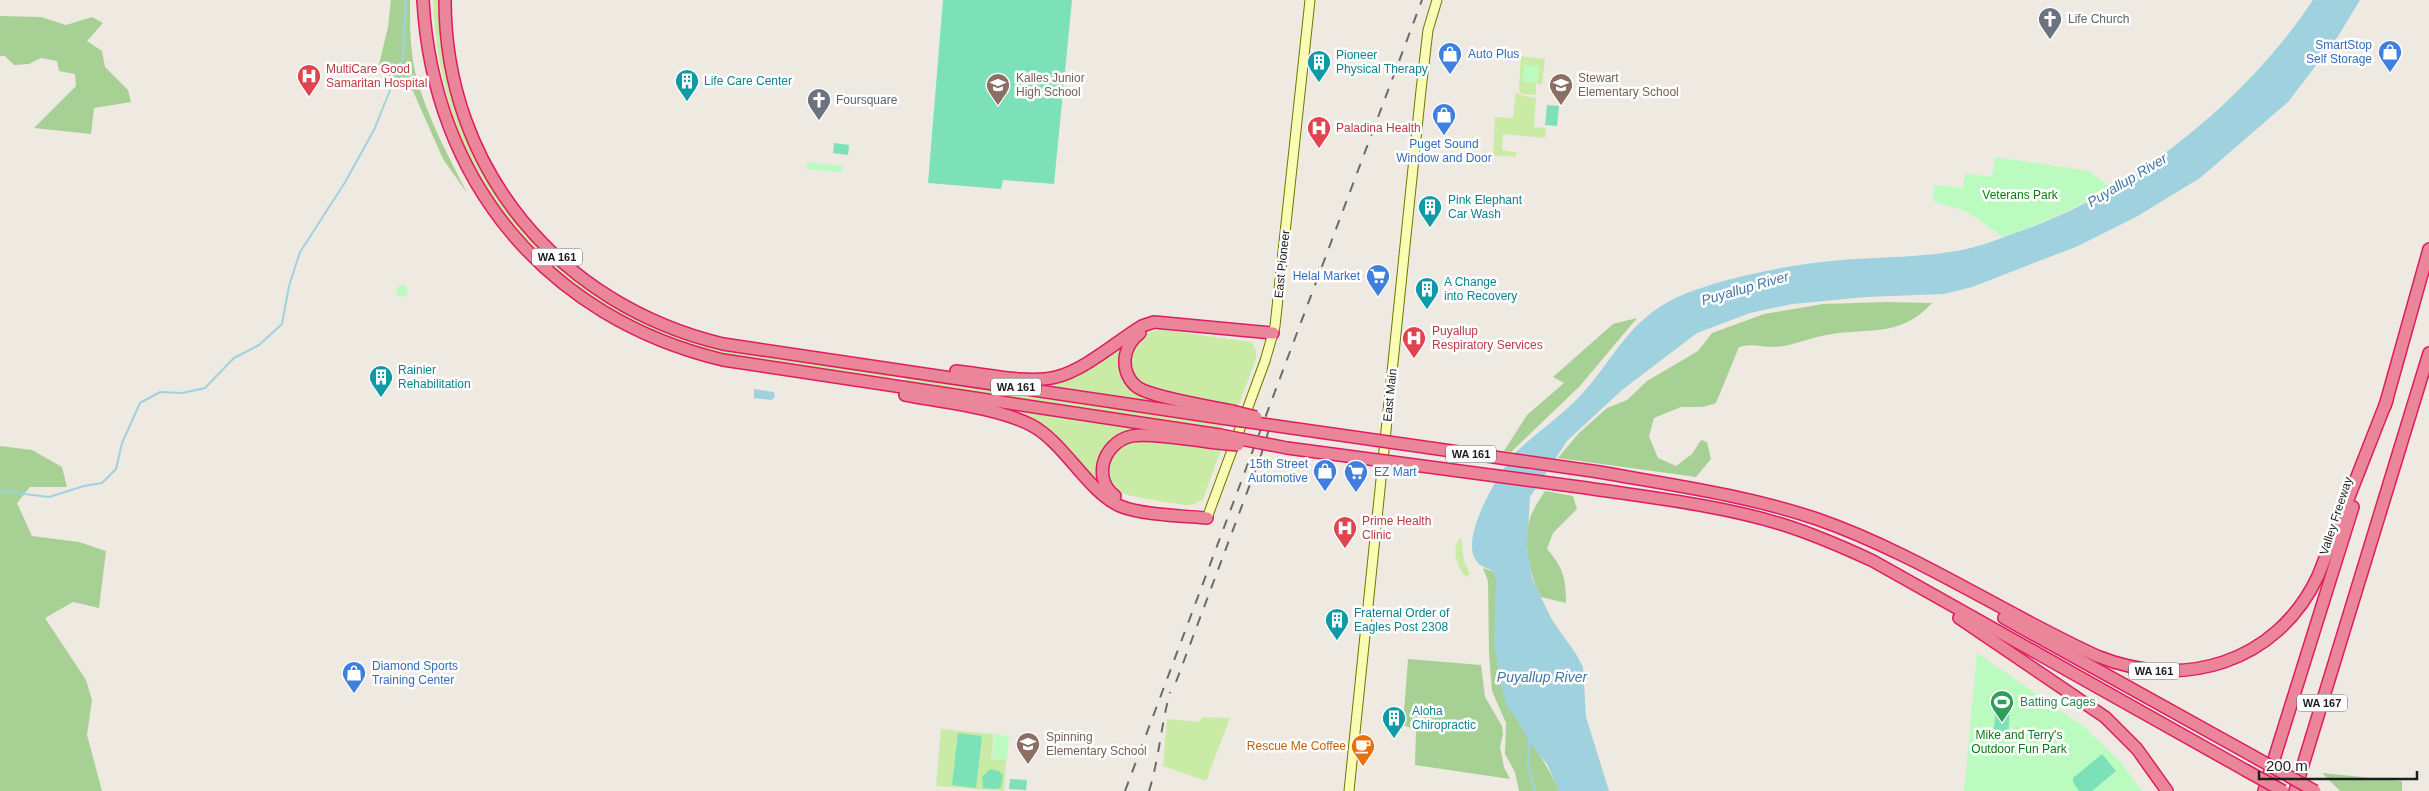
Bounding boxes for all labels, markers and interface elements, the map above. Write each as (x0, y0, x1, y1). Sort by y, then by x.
church icon: Life Church (2037, 6, 2063, 40)
place label: Life Church (2068, 12, 2129, 26)
place label: SmartStop Self Storage (2306, 38, 2372, 66)
shop icon: SmartStop Self Storage (2377, 39, 2403, 73)
shop icon: Auto Plus (1437, 41, 1463, 75)
place label: Auto Plus (1468, 47, 1519, 61)
place label: Pioneer Physical Therapy (1336, 48, 1428, 76)
building icon: Pioneer Physical Therapy (1306, 49, 1332, 83)
place label: MultiCare Good Samaritan Hospital (326, 62, 427, 90)
hospital icon: MultiCare Good Samaritan Hospital (296, 63, 322, 97)
building icon: Life Care Center (674, 68, 700, 102)
place label: Kalles Junior High School (1016, 71, 1085, 99)
place label: Stewart Elementary School (1578, 71, 1679, 99)
school or university icon: Kalles Junior High School (985, 72, 1011, 106)
school or university icon: Stewart Elementary School (1548, 72, 1574, 106)
place label: Life Care Center (704, 74, 792, 88)
church icon: Foursquare (806, 87, 832, 121)
place label: Foursquare (836, 93, 898, 107)
shop icon: Puget Sound Window and Door (1431, 102, 1457, 136)
hospital icon: Paladina Health (1306, 115, 1332, 149)
place label: Paladina Health (1336, 121, 1421, 135)
place label: Puget Sound Window and Door (1396, 137, 1492, 165)
water label: Puyallup River (2084, 149, 2171, 210)
park label: Veterans Park (1982, 188, 2059, 202)
place label: Pink Elephant Car Wash (1448, 193, 1523, 221)
building icon: Pink Elephant Car Wash (1417, 194, 1443, 228)
street label: East Pioneer (1271, 229, 1293, 299)
road number: WA 161 (532, 248, 582, 266)
supermarket icon: Helal Market (1365, 263, 1391, 297)
water label: Puyallup River (1699, 268, 1792, 308)
place label: Helal Market (1293, 269, 1361, 283)
place label: A Change into Recovery (1444, 275, 1517, 303)
building icon: A Change into Recovery (1414, 276, 1440, 310)
place label: Puyallup Respiratory Services (1432, 324, 1543, 352)
hospital icon: Puyallup Respiratory Services (1401, 325, 1427, 359)
place label: Rainier Rehabilitation (398, 363, 471, 391)
building icon: Rainier Rehabilitation (368, 364, 394, 398)
street label: East Main (1380, 368, 1400, 422)
road number: WA 161 (991, 378, 1041, 396)
road number: WA 161 (1446, 446, 1496, 462)
place label: 15th Street Automotive (1248, 457, 1309, 485)
shop icon: 15th Street Automotive (1312, 458, 1338, 492)
supermarket icon: EZ Mart (1343, 459, 1369, 493)
place label: EZ Mart (1374, 465, 1417, 479)
street label: Valley Freeway (2317, 475, 2355, 557)
place label: Prime Health Clinic (1362, 514, 1431, 542)
hospital icon: Prime Health Clinic (1332, 515, 1358, 549)
place label: Fraternal Order of Eagles Post 2308 (1354, 606, 1450, 634)
building icon: Fraternal Order of Eagles Post 2308 (1324, 607, 1350, 641)
place label: Diamond Sports Training Center (372, 659, 458, 687)
shop icon: Diamond Sports Training Center (341, 660, 367, 694)
road number: WA 161 (2129, 662, 2179, 679)
water label: Puyallup River (1497, 669, 1588, 685)
sports icon: Batting Cages (1989, 689, 2015, 723)
road number: WA 167 (2297, 694, 2347, 711)
place label: Batting Cages (2020, 695, 2095, 709)
place label: Aloha Chiropractic (1412, 704, 1476, 732)
building icon: Aloha Chiropractic (1381, 705, 1407, 739)
park label: Mike and Terry's Outdoor Fun Park (1971, 728, 2068, 756)
place label: Spinning Elementary School (1046, 730, 1147, 758)
school or university icon: Spinning Elementary School (1015, 731, 1041, 765)
cafe icon: Rescue Me Coffee (1350, 733, 1376, 767)
place label: Rescue Me Coffee (1247, 739, 1346, 753)
scale bar (2259, 748, 2416, 780)
text: 200 m (2266, 757, 2308, 774)

